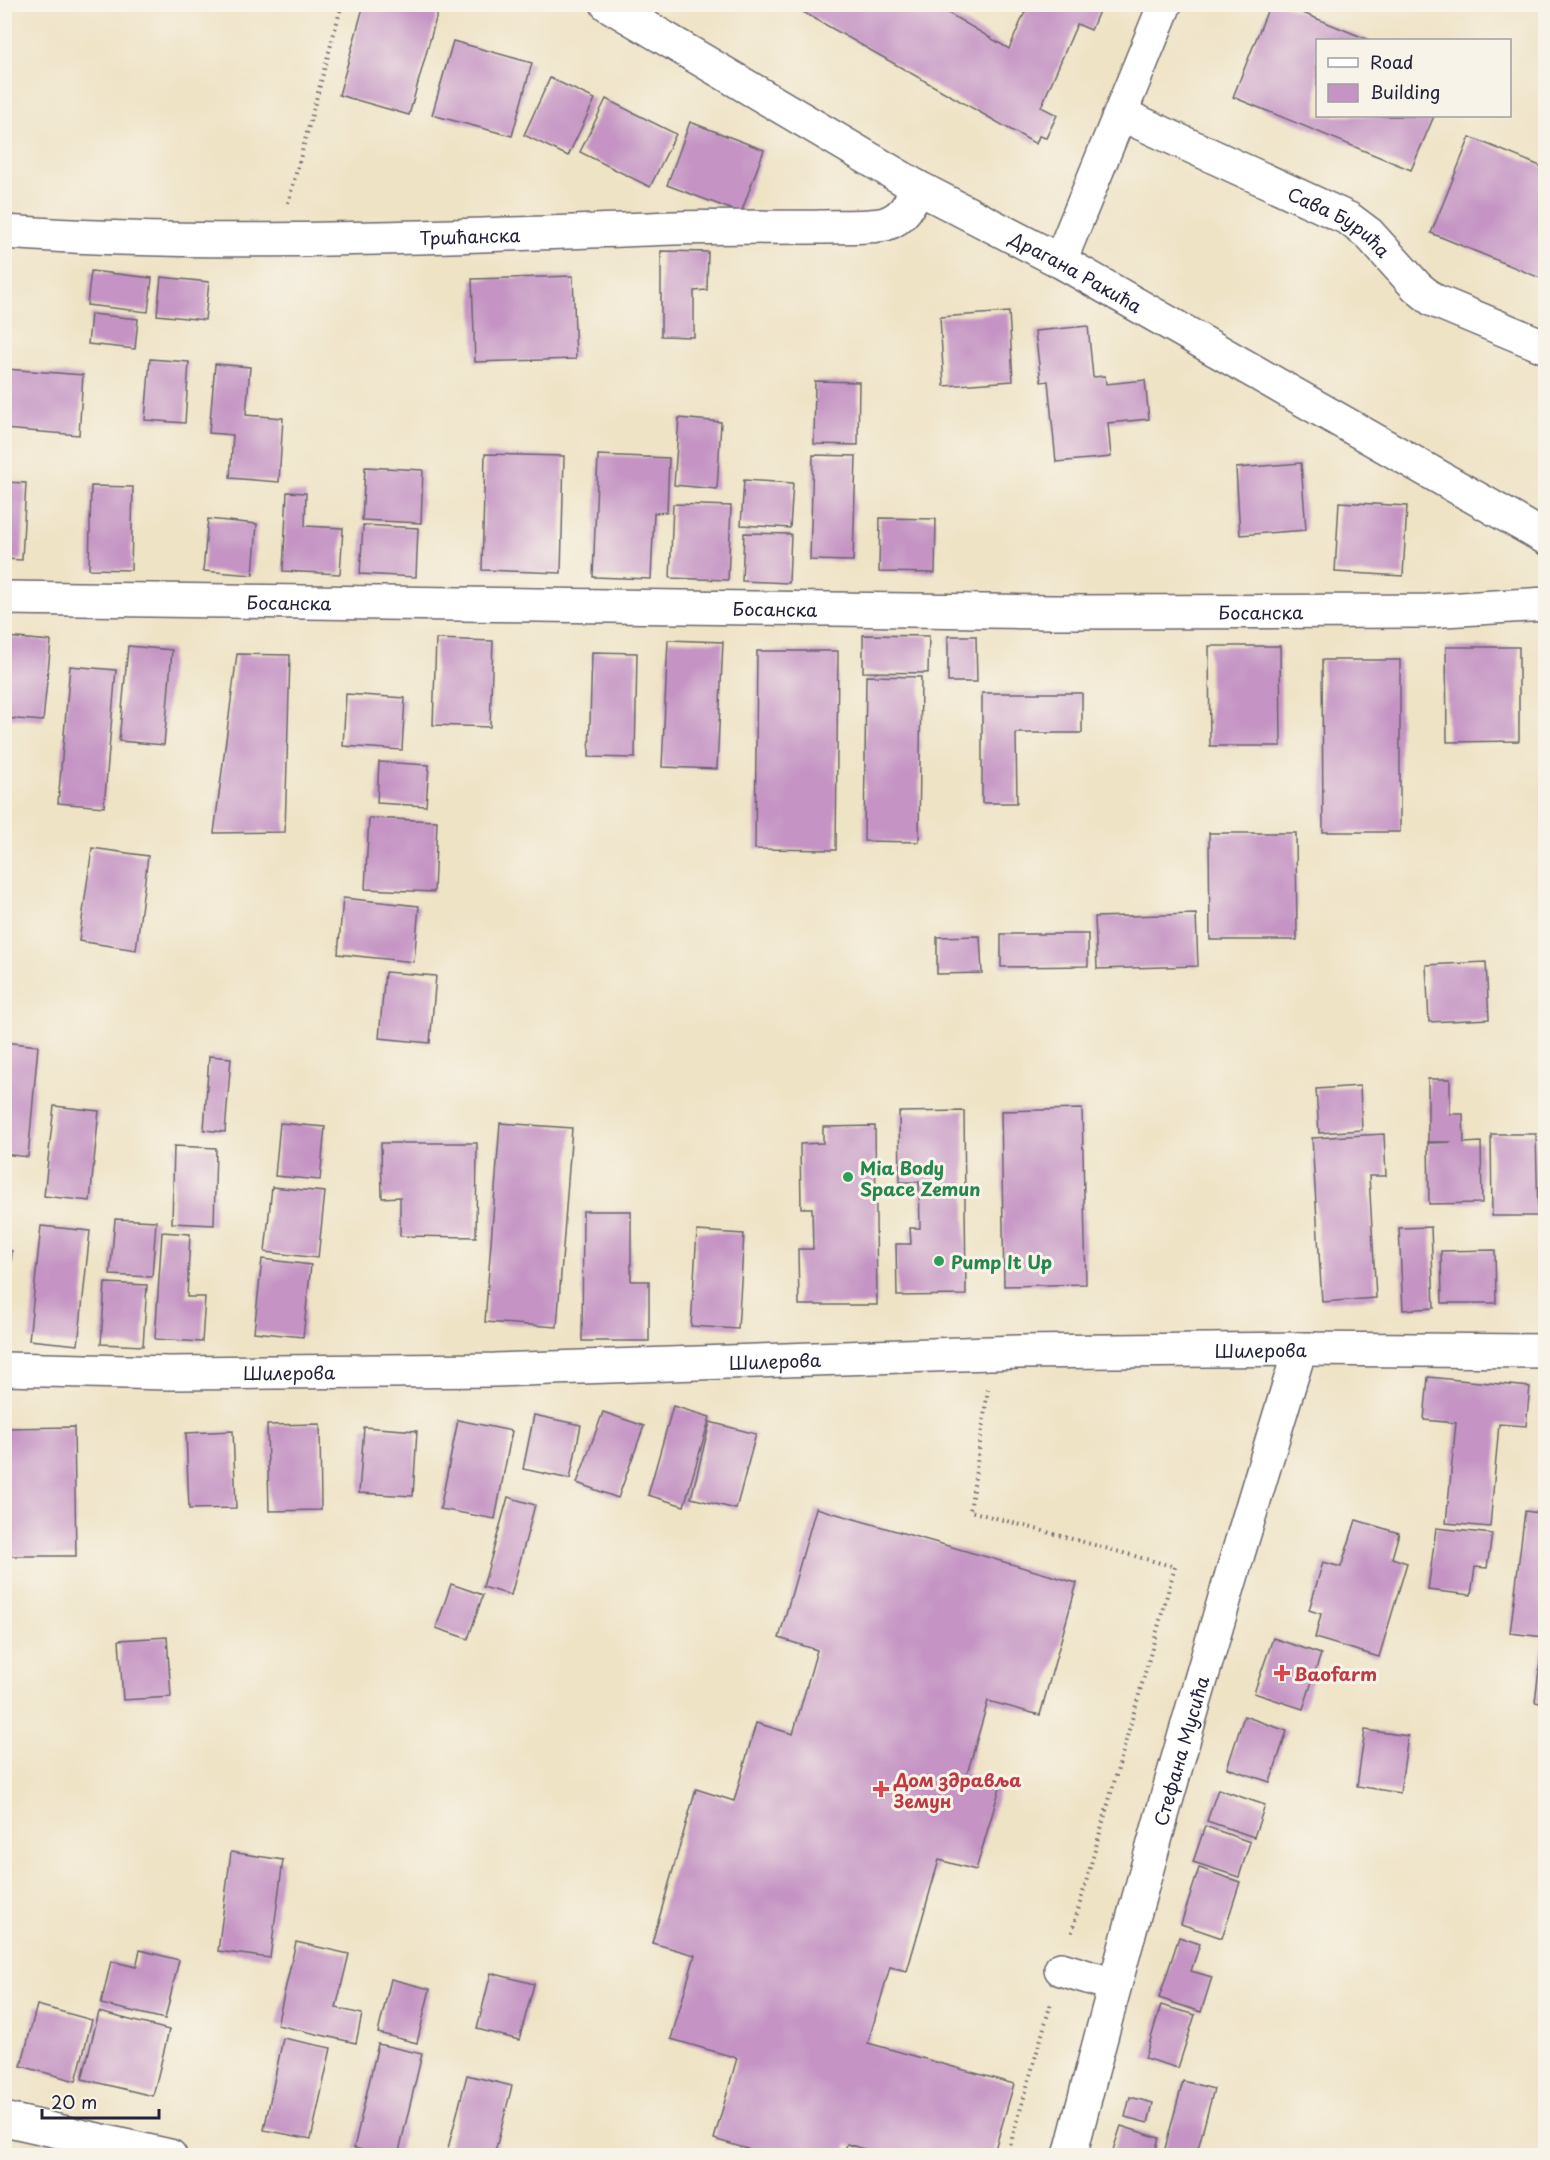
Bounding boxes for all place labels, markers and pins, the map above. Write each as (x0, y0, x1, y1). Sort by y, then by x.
place label: Mia Body Space Zemun (860, 1154, 981, 1202)
marker: Mia Body Space Zemun (841, 1170, 855, 1184)
place label: Pump It Up (951, 1248, 1052, 1275)
marker: Pump It Up (932, 1254, 946, 1268)
place label: Baofarm (1294, 1660, 1377, 1687)
marker: Baofarm (1275, 1666, 1289, 1680)
place label: Дом здравља Земун (893, 1766, 1021, 1814)
marker: Дом здравља Земун (872, 1780, 890, 1798)

